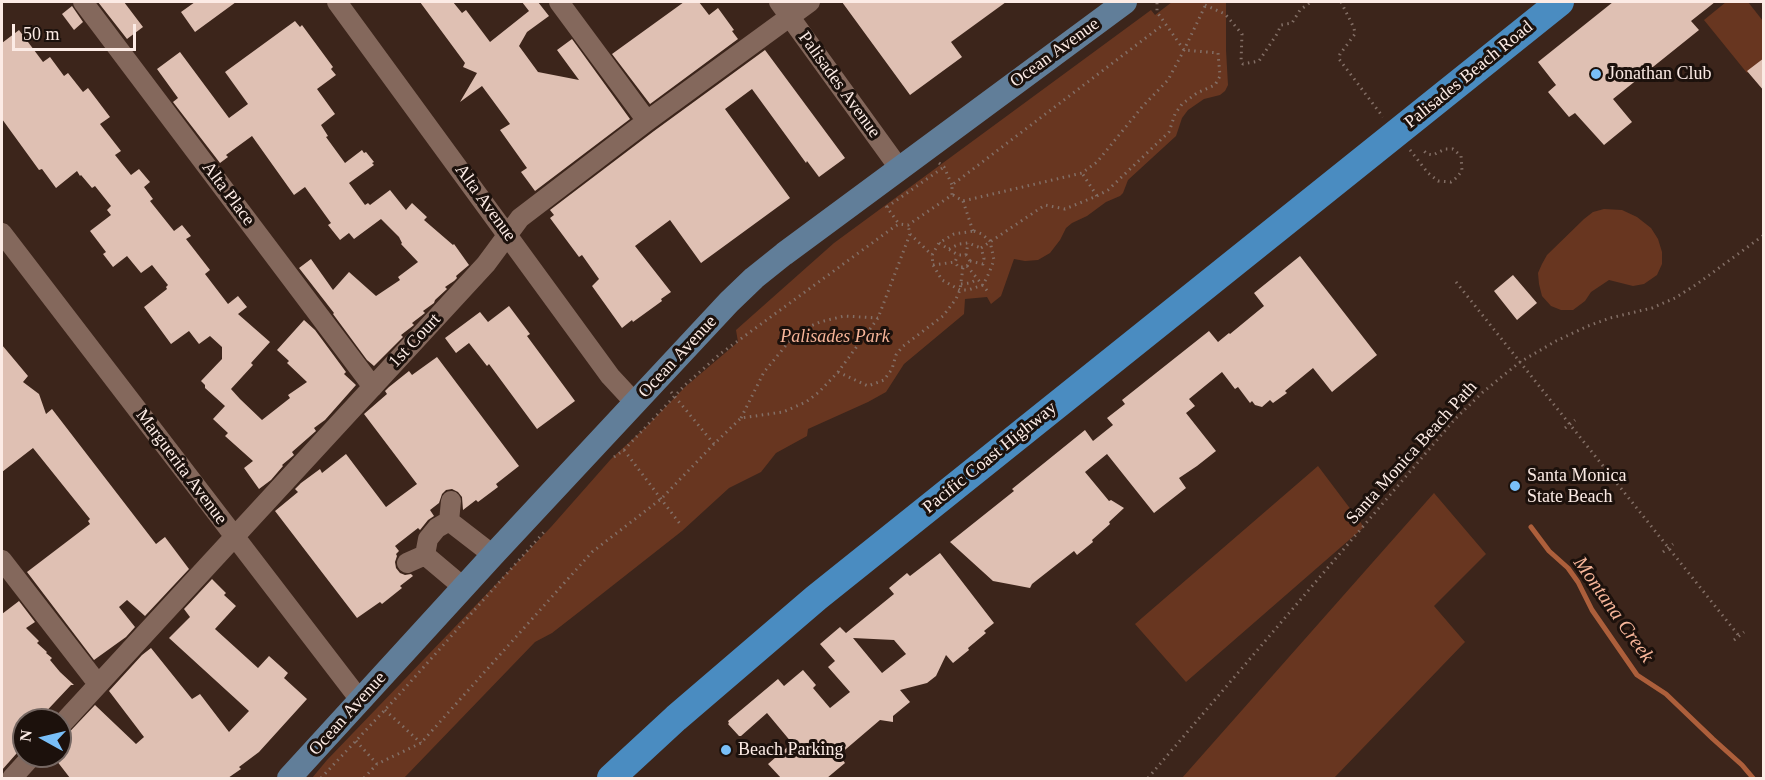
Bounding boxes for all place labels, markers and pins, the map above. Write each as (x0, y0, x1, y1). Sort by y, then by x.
place label: Jonathan Club (1608, 63, 1711, 85)
marker: Jonathan Club (1589, 67, 1603, 81)
place label: Santa Monica State Beach (1527, 465, 1626, 508)
marker: Santa Monica State Beach (1508, 479, 1522, 493)
place label: Beach Parking (738, 739, 843, 761)
marker: Beach Parking (719, 743, 733, 757)

